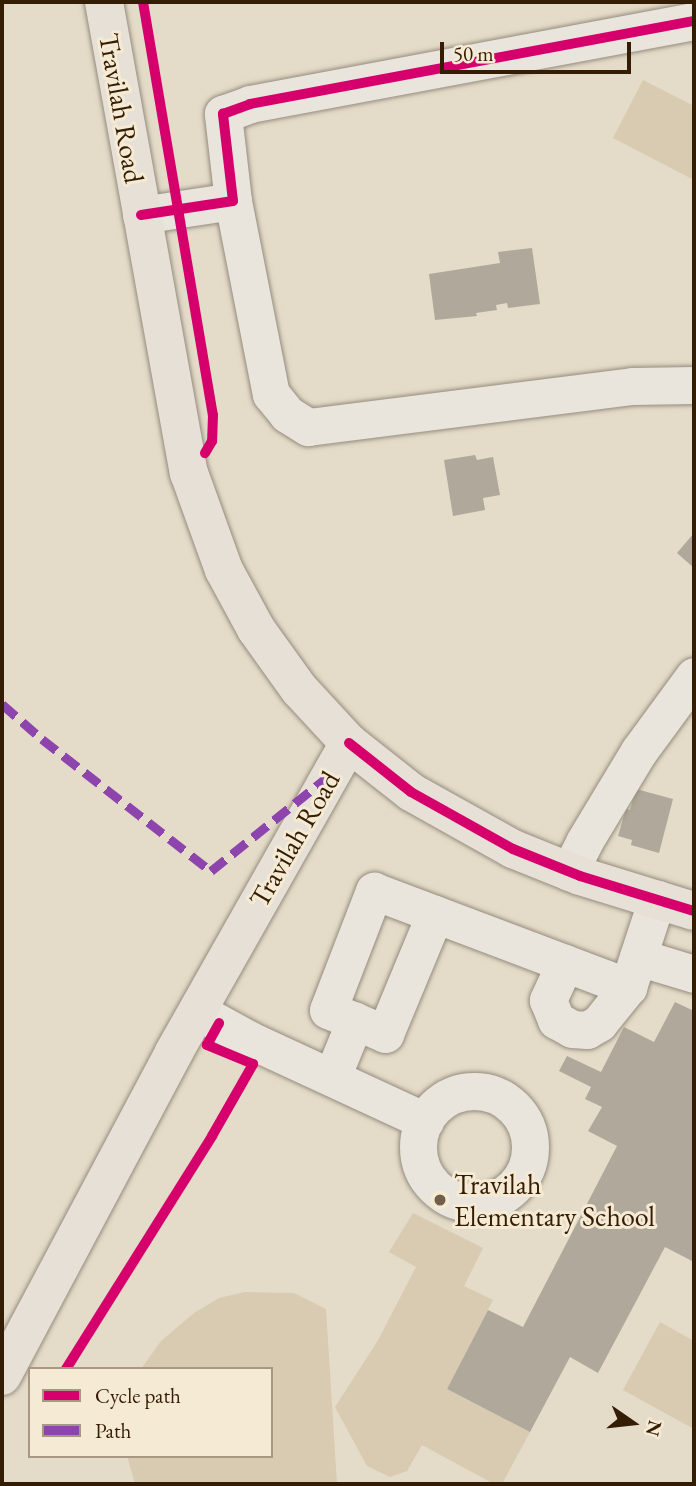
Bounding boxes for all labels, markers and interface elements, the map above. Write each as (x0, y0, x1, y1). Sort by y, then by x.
scale bar (444, 28, 635, 72)
street label: Travilah Road (92, 30, 152, 186)
text: 50 m (453, 40, 494, 67)
street label: Travilah Road (242, 765, 346, 913)
place label: Travilah Elementary School (454, 1167, 655, 1233)
marker: Travilah Elementary School (432, 1192, 448, 1208)
legend (28, 1367, 273, 1458)
text: Cycle path (95, 1382, 181, 1409)
north arrow (598, 1388, 668, 1458)
text: Path (95, 1417, 131, 1444)
text: N (640, 1418, 668, 1439)

